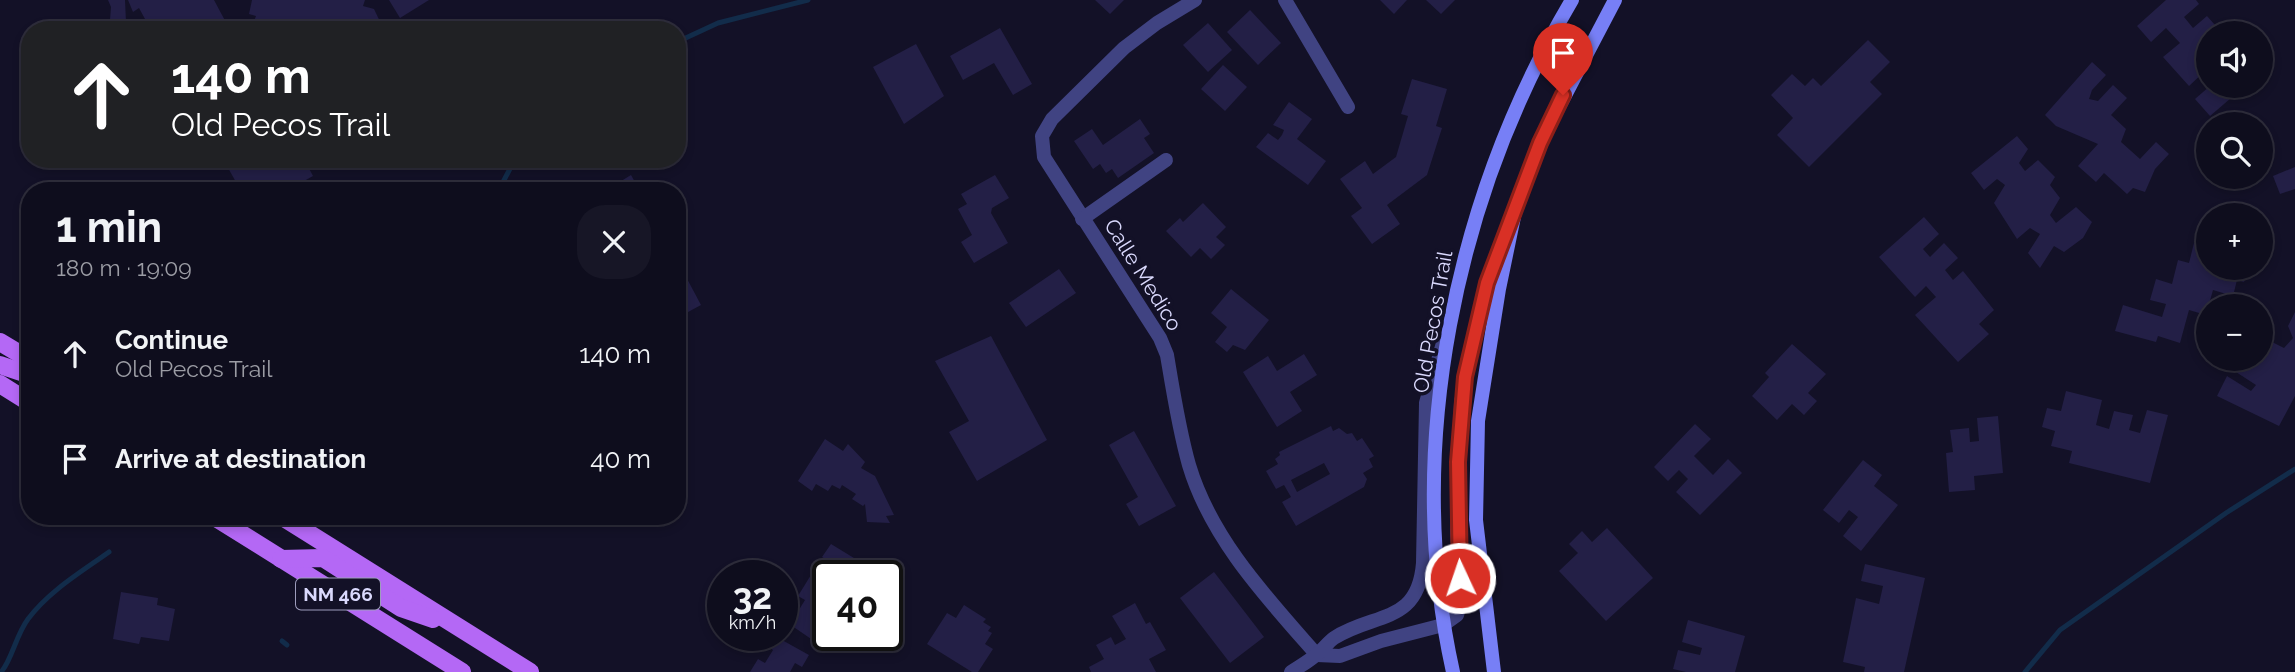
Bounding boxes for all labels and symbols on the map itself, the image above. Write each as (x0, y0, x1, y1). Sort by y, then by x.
pin (1533, 23, 1593, 95)
street label: Calle Medico (1099, 214, 1188, 335)
street label: Old Pecos Trail (1408, 249, 1457, 395)
position arrow (1423, 541, 1497, 615)
speed limit sign: 40 (812, 560, 903, 651)
road number: NM 466 (296, 579, 380, 610)

